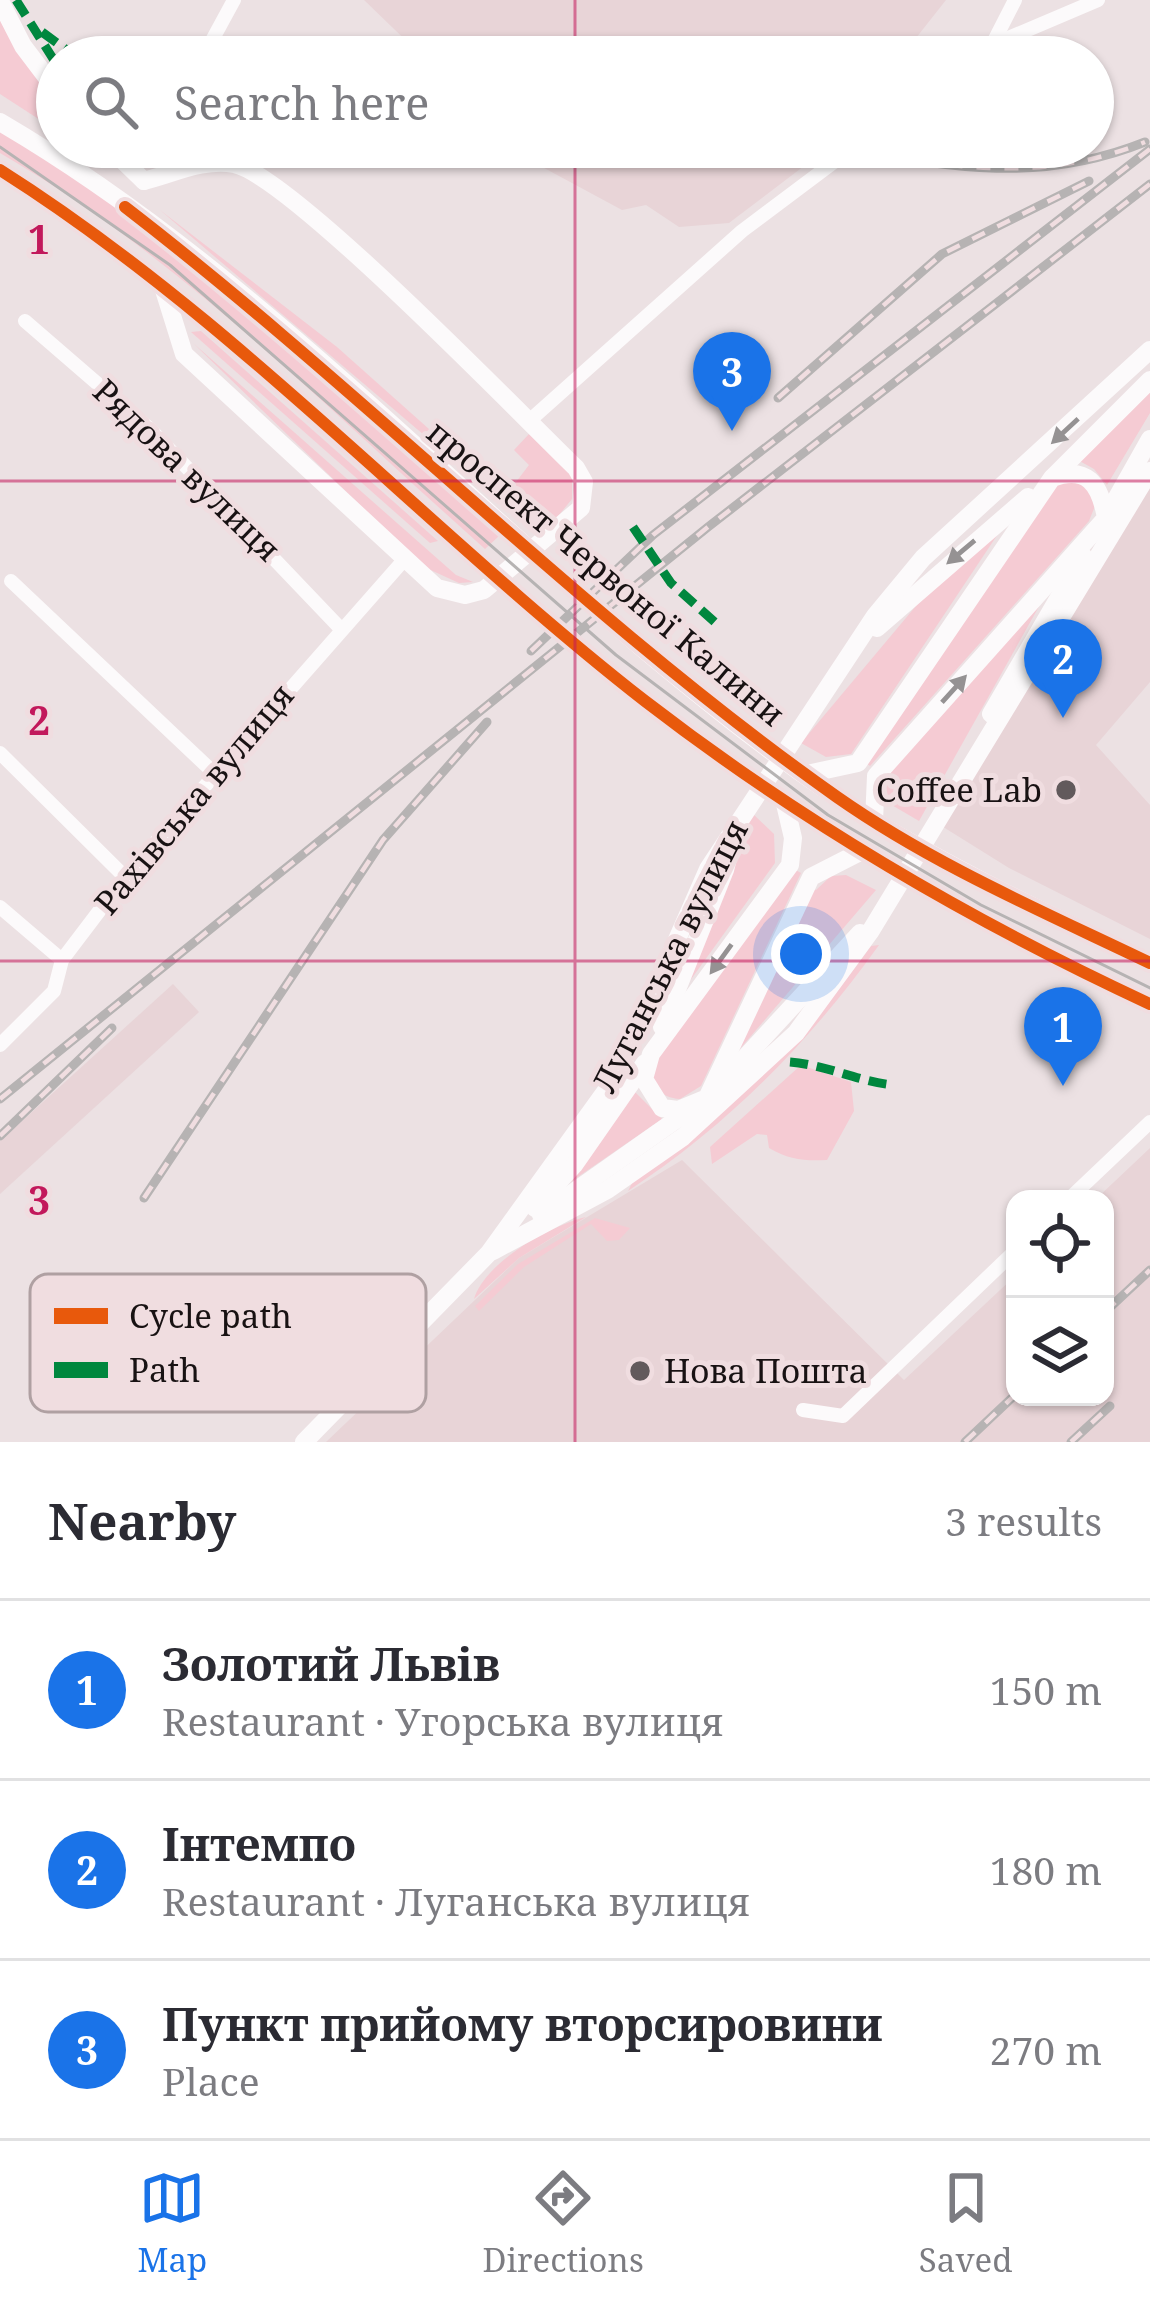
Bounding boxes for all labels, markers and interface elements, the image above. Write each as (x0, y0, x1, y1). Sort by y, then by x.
search box (36, 36, 1114, 168)
icon: search (78, 69, 144, 135)
text: Search here (174, 72, 429, 133)
text: 1 (28, 212, 50, 265)
pin: 3 (693, 332, 771, 431)
street label: Рядова вулиця (84, 369, 291, 571)
street label: проспект Червоної Калини (418, 409, 795, 736)
one-way arrow (1051, 416, 1080, 444)
one-way arrow (946, 538, 976, 565)
pin: 2 (1024, 619, 1102, 718)
street label: Рахівська вулиця (84, 674, 304, 924)
one-way arrow (940, 674, 967, 703)
text: 2 (28, 693, 50, 746)
place label: Coffee Lab (876, 767, 1042, 812)
marker: Coffee Lab (1053, 777, 1079, 803)
street label: Луганська вулиця (581, 812, 758, 1100)
your location (771, 924, 831, 984)
one-way arrow (709, 943, 733, 975)
pin: 1 (1024, 987, 1102, 1086)
text: 3 (28, 1173, 50, 1226)
map controls (1006, 1190, 1114, 1406)
button: locate (1006, 1190, 1114, 1298)
legend (30, 1274, 426, 1412)
text: Cycle path (129, 1293, 292, 1338)
button: layers (1006, 1298, 1114, 1406)
text: Path (129, 1347, 200, 1392)
place label: Нова Пошта (664, 1348, 867, 1393)
marker: Нова Пошта (627, 1358, 653, 1384)
text: Nearby (48, 1485, 236, 1555)
text: 3 results (945, 1494, 1102, 1547)
text: Золотий Львів (162, 1633, 500, 1694)
text: 1 (76, 1663, 98, 1716)
text: 150 m (990, 1663, 1102, 1716)
text: Restaurant · Угорська вулиця (162, 1694, 724, 1747)
text: Інтемпо (162, 1813, 356, 1874)
text: 2 (76, 1843, 98, 1896)
text: 180 m (990, 1843, 1102, 1896)
text: Restaurant · Луганська вулиця (162, 1874, 750, 1927)
text: Пункт прийому вторсировини (162, 1993, 883, 2054)
text: 3 (76, 2023, 98, 2076)
text: 270 m (990, 2023, 1102, 2076)
text: Place (162, 2054, 260, 2107)
tab: Map (138, 2165, 207, 2282)
tab: Directions (482, 2165, 644, 2282)
tab: Saved (919, 2165, 1012, 2282)

